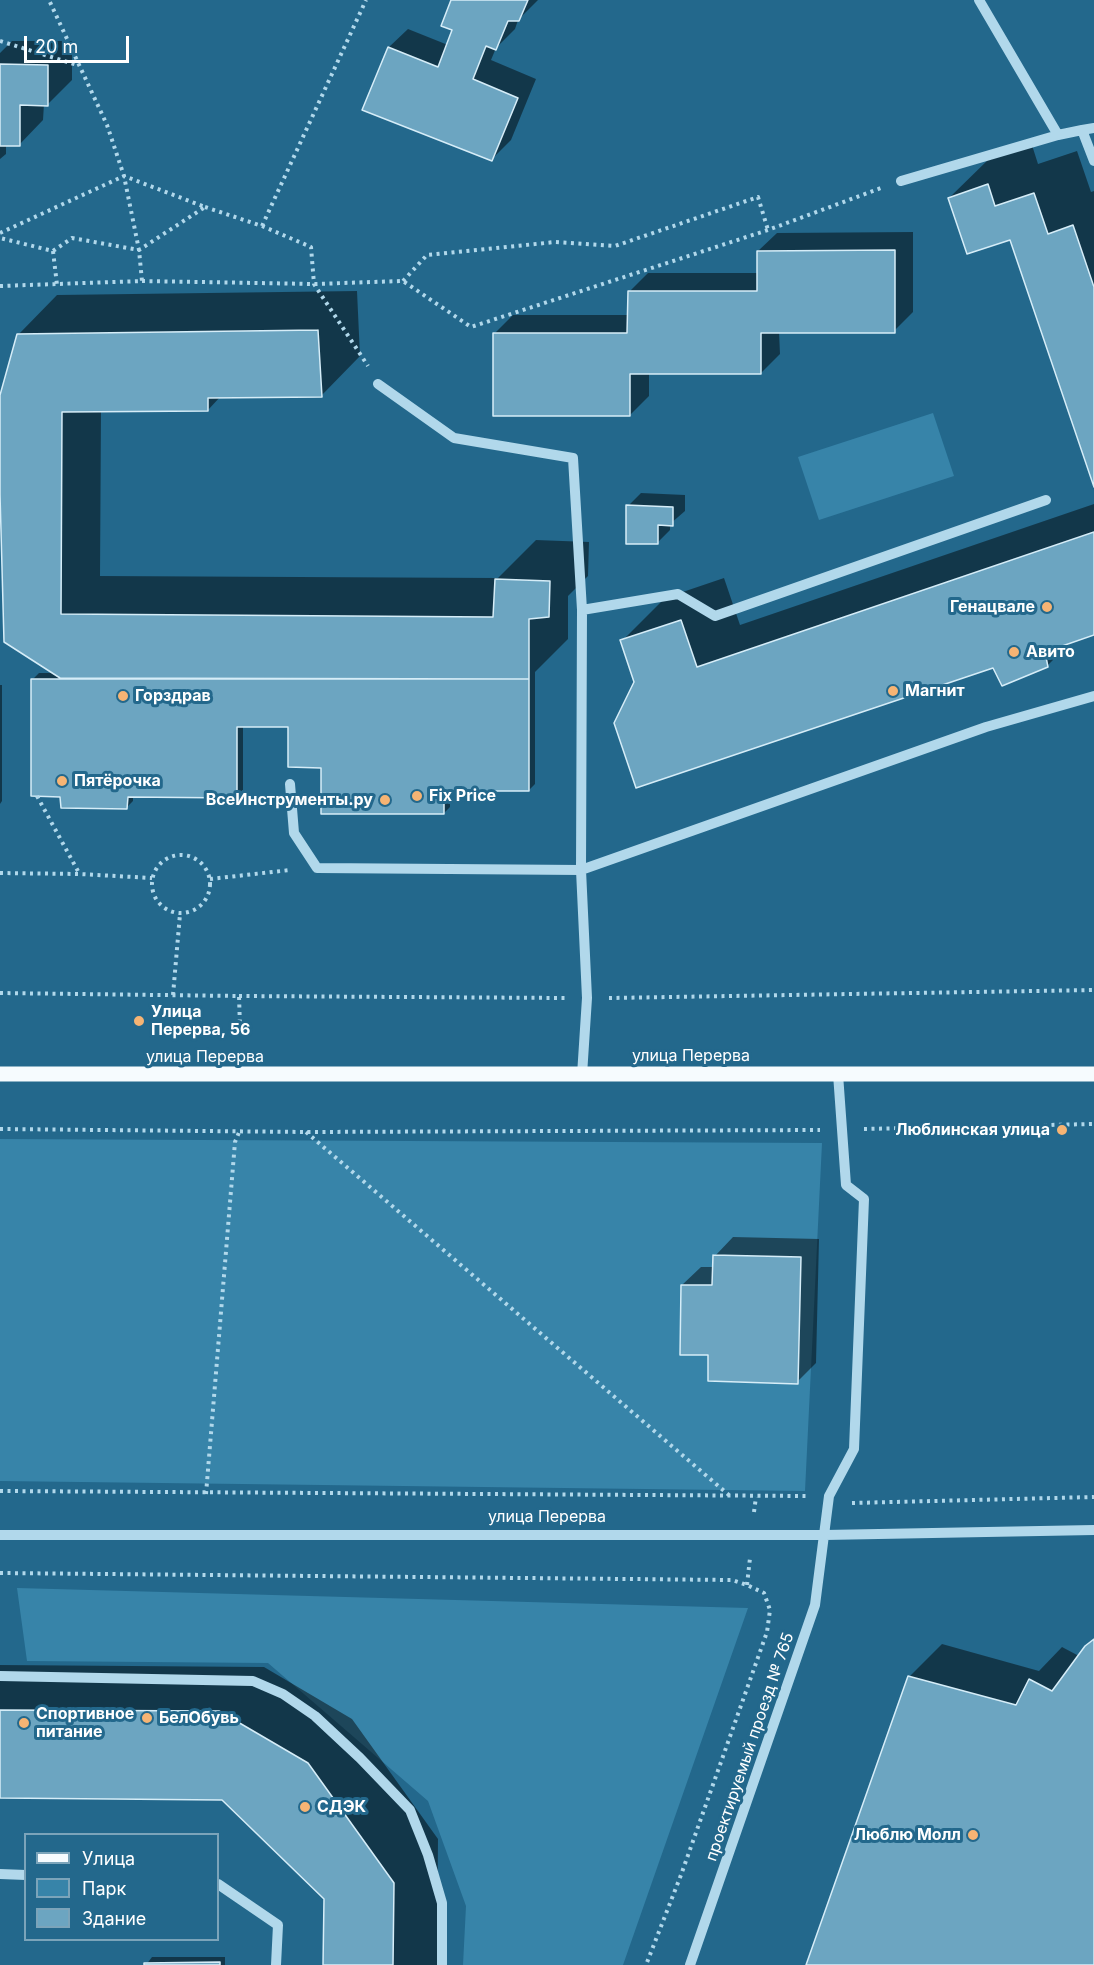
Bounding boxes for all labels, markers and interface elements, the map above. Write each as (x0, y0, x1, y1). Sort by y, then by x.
scale bar (27, 24, 132, 62)
text: 20 m (35, 36, 78, 57)
place label: Генацвале (950, 597, 1035, 617)
marker: Генацвале (1040, 600, 1054, 614)
place label: Авито (1026, 642, 1075, 662)
marker: Авито (1007, 645, 1021, 659)
place label: Магнит (905, 681, 965, 701)
marker: Магнит (886, 684, 900, 698)
place label: Горздрав (135, 686, 211, 706)
marker: Горздрав (116, 689, 130, 703)
place label: Пятёрочка (74, 771, 161, 791)
marker: Пятёрочка (55, 774, 69, 788)
place label: Fix Price (429, 786, 496, 806)
marker: Fix Price (410, 789, 424, 803)
place label: ВсеИнструменты.ру (206, 790, 373, 810)
marker: ВсеИнструменты.ру (378, 793, 392, 807)
place label: Улица Перерва, 56 (151, 1002, 250, 1040)
marker: Улица Перерва, 56 (132, 1014, 146, 1028)
street label: улица Перерва (632, 1046, 750, 1066)
street label: улица Перерва (146, 1047, 264, 1067)
place label: Люблинская улица (895, 1120, 1050, 1140)
marker: Люблинская улица (1055, 1123, 1069, 1137)
street label: улица Перерва (488, 1507, 606, 1527)
street label: проектируемый проезд № 765 (702, 1630, 798, 1864)
place label: Спортивное питание (36, 1704, 134, 1742)
place label: БелОбувь (159, 1708, 239, 1728)
marker: БелОбувь (140, 1711, 154, 1725)
marker: Спортивное питание (17, 1716, 31, 1730)
place label: СДЭК (317, 1797, 366, 1817)
marker: СДЭК (298, 1800, 312, 1814)
place label: Люблю Молл (854, 1825, 961, 1845)
marker: Люблю Молл (966, 1828, 980, 1842)
legend (24, 1833, 219, 1941)
text: Улица (82, 1848, 135, 1869)
text: Парк (82, 1878, 126, 1899)
text: Здание (82, 1908, 146, 1929)

